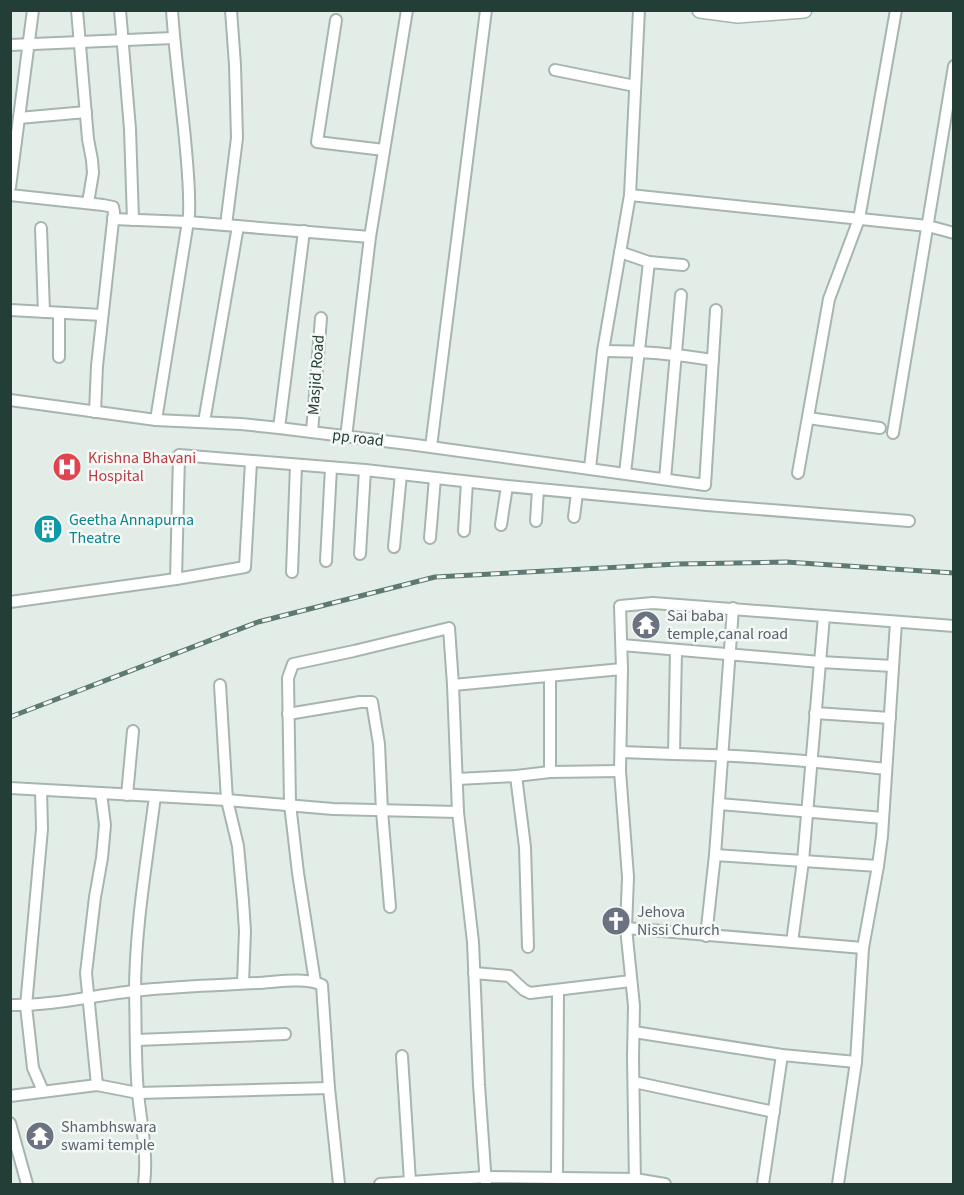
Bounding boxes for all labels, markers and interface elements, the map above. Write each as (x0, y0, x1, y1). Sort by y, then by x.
street label: Masjid Road (302, 334, 330, 416)
street label: pp road (331, 424, 385, 452)
place label: Krishna Bhavani Hospital (88, 447, 196, 487)
hospital icon: Krishna Bhavani Hospital (51, 451, 83, 483)
place label: Geetha Annapurna Theatre (69, 509, 194, 549)
building icon: Geetha Annapurna Theatre (32, 513, 64, 545)
place label: Sai baba temple,canal road (667, 605, 788, 645)
temple icon: Sai baba temple,canal road (630, 609, 662, 641)
place label: Jehova Nissi Church (637, 901, 720, 941)
church icon: Jehova Nissi Church (600, 905, 632, 937)
place label: Shambhswara swami temple (61, 1116, 156, 1156)
temple icon: Shambhswara swami temple (24, 1120, 56, 1152)

